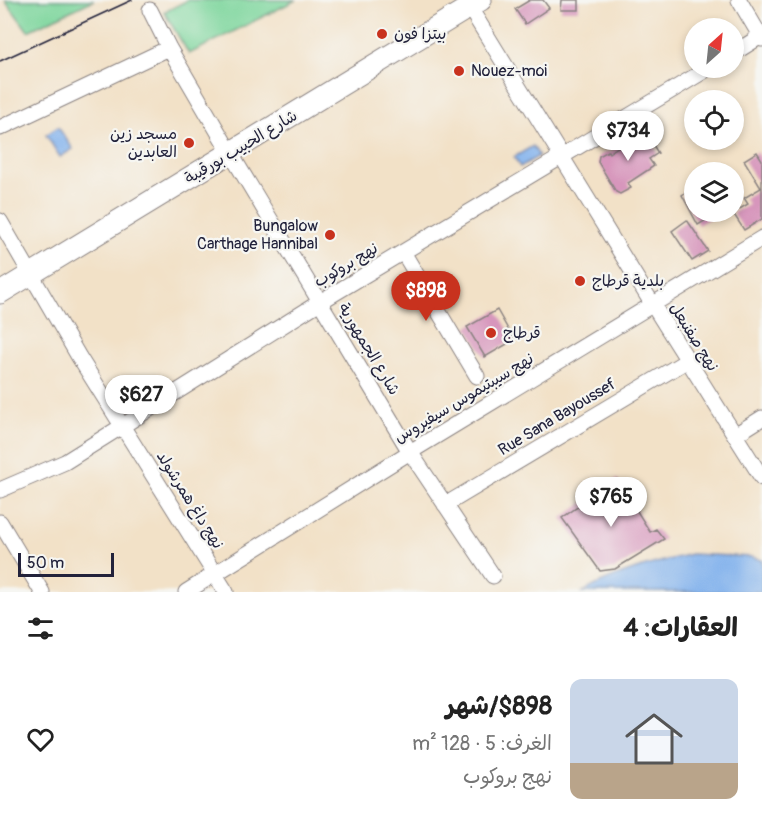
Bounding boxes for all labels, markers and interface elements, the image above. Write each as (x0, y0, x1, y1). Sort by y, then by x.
north arrow (684, 18, 744, 78)
map controls (684, 18, 744, 222)
place label: بيتزا فون (394, 24, 446, 44)
marker: بيتزا فون (375, 27, 389, 41)
place label: Nouez-moi (471, 61, 547, 81)
marker: Nouez-moi (452, 64, 466, 78)
button: locate (684, 90, 744, 150)
street label: شارع الحبيب بورقيبة (181, 106, 301, 189)
pin: $734 (592, 111, 664, 162)
text: $734 (606, 118, 650, 143)
place label: مسجد زين العابدين (110, 124, 177, 162)
marker: مسجد زين العابدين (182, 136, 196, 150)
button: layers (684, 162, 744, 222)
place label: Bungalow Carthage Hannibal (197, 216, 318, 254)
marker: Bungalow Carthage Hannibal (323, 228, 337, 242)
street label: نهج بروكوب (310, 238, 382, 292)
pin: $898 (390, 271, 462, 322)
place label: بلدية قرطاج (592, 271, 664, 291)
marker: بلدية قرطاج (573, 274, 587, 288)
text: $898 (405, 278, 447, 303)
street label: شارع الجمهورية (333, 299, 404, 399)
street label: نهج صفنبعل (665, 299, 723, 375)
place label: قرطاج (503, 323, 541, 343)
marker: قرطاج (484, 326, 498, 340)
street label: نهج سيبتيموس سيفيروس (391, 348, 537, 448)
street label: Rue Sana Bayoussef (495, 374, 620, 460)
pin: $627 (105, 375, 177, 426)
text: $627 (119, 382, 163, 407)
street label: نهج داغ همرشولد (151, 447, 228, 553)
pin: $765 (575, 477, 647, 528)
text: $765 (589, 484, 633, 509)
scale bar (18, 550, 114, 578)
text: 50 m (27, 553, 64, 573)
icon: filters (24, 612, 57, 645)
text: العقارات: 4 (623, 612, 738, 644)
text: $898/شهر (446, 690, 552, 722)
icon: home (618, 703, 690, 775)
icon: heart (24, 723, 57, 756)
text: الغرف: 5 · 128 m² (412, 731, 552, 756)
text: نهج بروكوب (463, 764, 552, 789)

